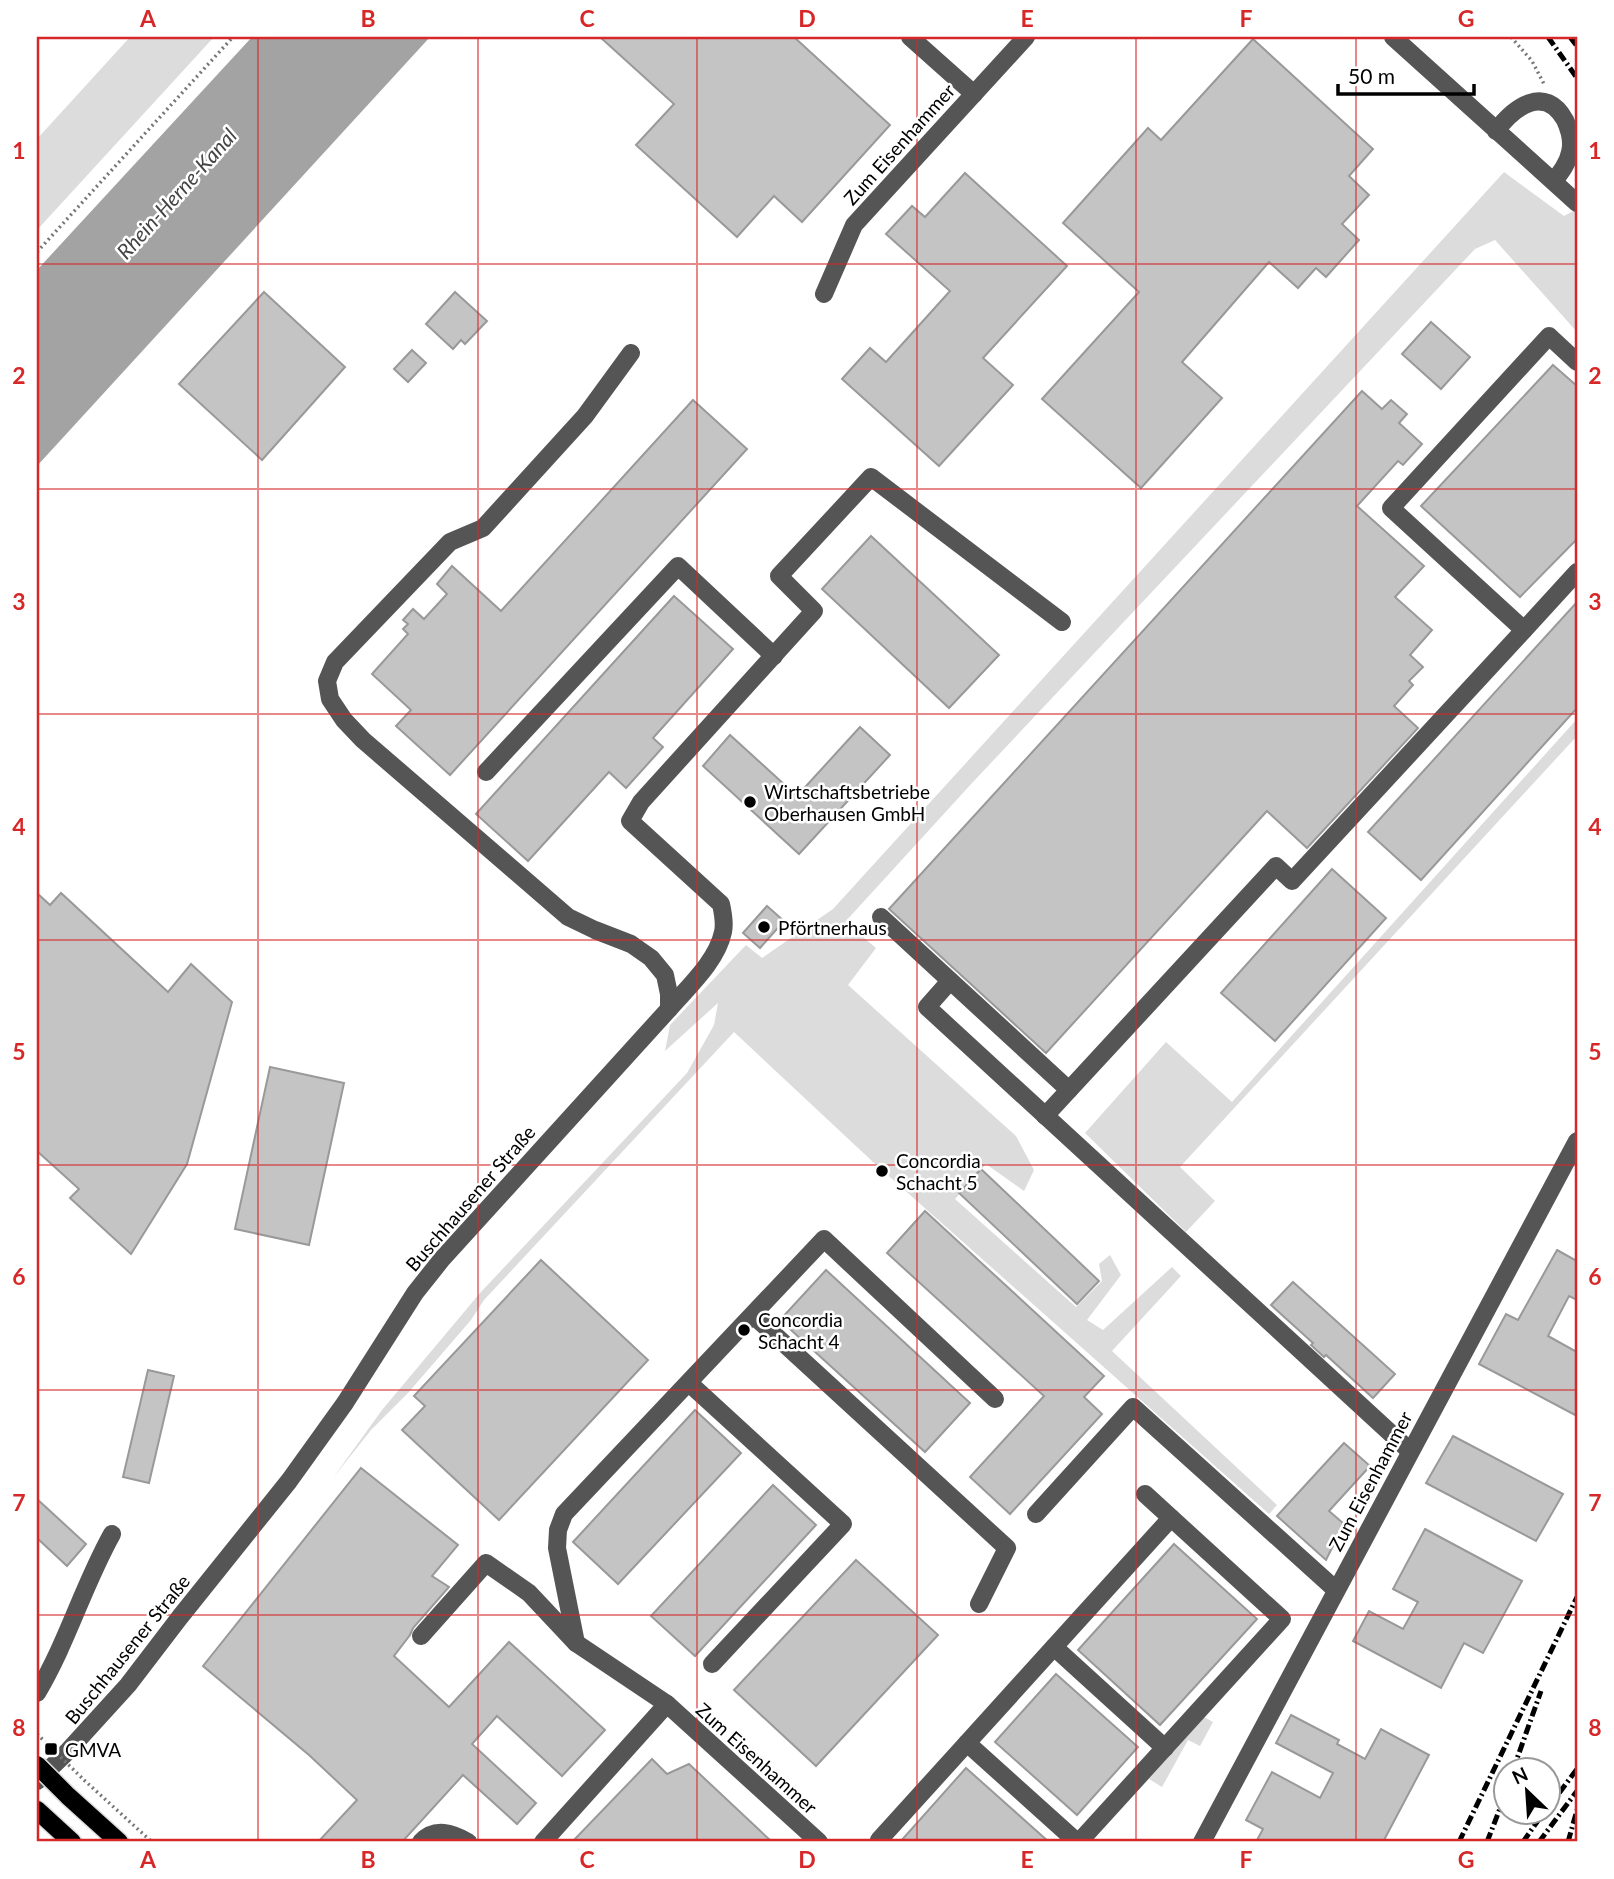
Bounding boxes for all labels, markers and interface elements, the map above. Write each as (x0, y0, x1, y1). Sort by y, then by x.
text: A (139, 4, 157, 32)
text: B (360, 4, 376, 32)
text: C (579, 4, 595, 32)
text: D (798, 4, 816, 32)
text: E (1020, 4, 1034, 32)
text: F (1239, 4, 1253, 32)
text: G (1458, 4, 1474, 32)
scale bar (1338, 52, 1474, 96)
text: 50 m (1348, 63, 1395, 88)
street label: Zum Eisenhammer (839, 79, 959, 209)
water label: Rhein-Herne-Kanal (111, 122, 241, 263)
text: 1 (12, 136, 26, 164)
text: 1 (1588, 136, 1602, 164)
text: 2 (12, 361, 26, 389)
text: 2 (1588, 361, 1602, 389)
text: 3 (12, 587, 26, 615)
text: 3 (1588, 587, 1602, 615)
place label: Wirtschaftsbetriebe Oberhausen GmbH (764, 780, 930, 825)
marker: Wirtschaftsbetriebe Oberhausen GmbH (742, 794, 758, 810)
text: 4 (12, 812, 26, 840)
text: 4 (1588, 812, 1602, 840)
place label: Pförtnerhaus (778, 916, 887, 939)
marker: Pförtnerhaus (756, 919, 772, 935)
text: 5 (12, 1037, 26, 1065)
text: 5 (1588, 1037, 1602, 1065)
street label: Buschhausener Straße (400, 1120, 540, 1276)
place label: Concordia Schacht 5 (896, 1149, 981, 1194)
marker: Concordia Schacht 5 (874, 1163, 890, 1179)
text: 6 (12, 1262, 26, 1290)
text: 6 (1588, 1262, 1602, 1290)
place label: Concordia Schacht 4 (758, 1308, 843, 1353)
marker: Concordia Schacht 4 (736, 1322, 752, 1338)
street label: Zum Eisenhammer (1324, 1407, 1417, 1555)
text: 7 (12, 1488, 26, 1516)
text: 7 (1588, 1488, 1602, 1516)
street label: Buschhausener Straße (60, 1570, 194, 1728)
street label: Zum Eisenhammer (692, 1698, 822, 1818)
text: 8 (12, 1713, 26, 1741)
text: 8 (1588, 1713, 1602, 1741)
place label: GMVA (65, 1738, 121, 1761)
marker: GMVA (43, 1741, 59, 1757)
north arrow (1492, 1756, 1562, 1826)
text: N (1508, 1762, 1531, 1789)
text: A (139, 1845, 157, 1873)
text: B (360, 1845, 376, 1873)
text: C (579, 1845, 595, 1873)
text: D (798, 1845, 816, 1873)
text: E (1020, 1845, 1034, 1873)
text: F (1239, 1845, 1253, 1873)
text: G (1458, 1845, 1474, 1873)

